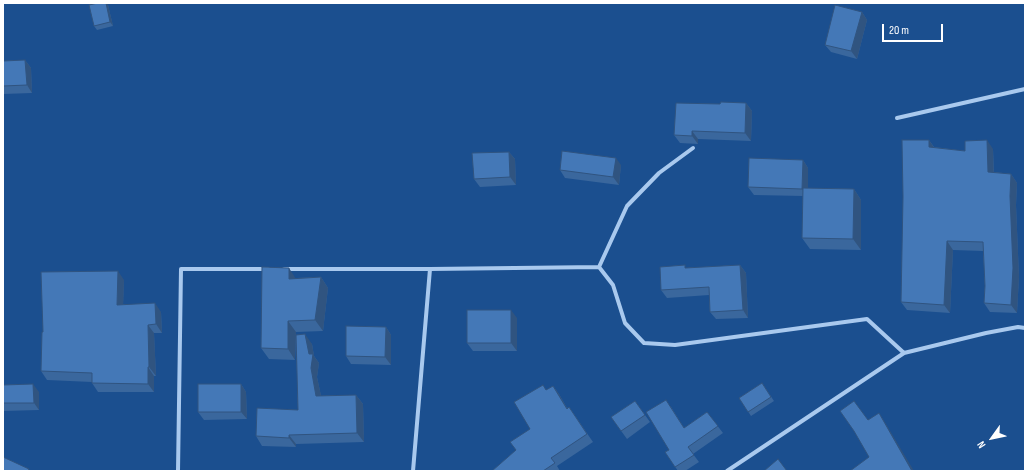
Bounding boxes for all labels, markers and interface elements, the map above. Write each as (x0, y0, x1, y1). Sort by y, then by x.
scale bar (884, 16, 945, 42)
text: 20 m (889, 23, 909, 38)
north arrow (972, 418, 1012, 458)
text: N (974, 439, 989, 451)

